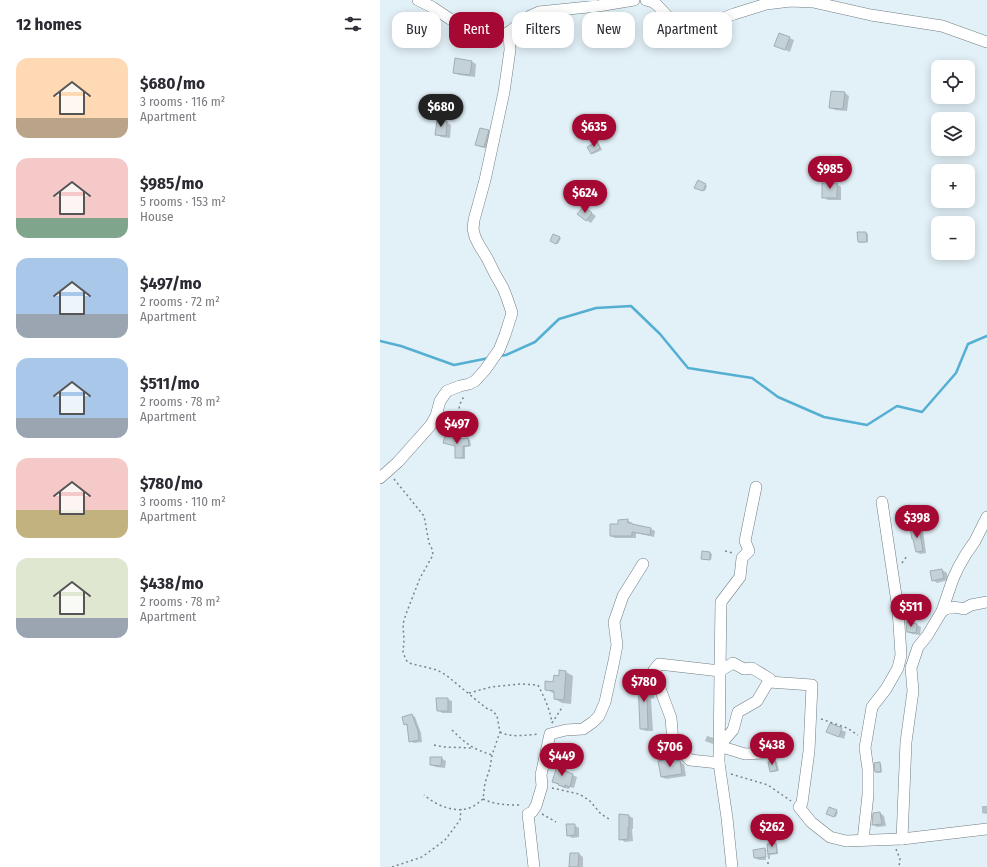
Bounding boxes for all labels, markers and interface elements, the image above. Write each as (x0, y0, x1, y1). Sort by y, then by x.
chip: Buy (392, 12, 441, 48)
chip: Rent (449, 12, 504, 48)
chip: Filters (512, 12, 574, 48)
chip: New (582, 12, 635, 48)
chip: Apartment (643, 12, 732, 48)
icon: filters (342, 13, 364, 35)
text: 12 homes (16, 14, 82, 35)
map controls (931, 60, 975, 260)
button: locate (931, 60, 975, 104)
text: $680/mo (140, 73, 205, 94)
icon: home (48, 74, 96, 122)
text: 3 rooms · 116 m² (140, 94, 225, 109)
pin: $680 (417, 94, 465, 128)
text: $680 (427, 99, 455, 114)
text: Apartment (140, 109, 196, 124)
button: layers (931, 112, 975, 156)
pin: $635 (570, 114, 618, 148)
text: $635 (581, 119, 607, 134)
pin: $985 (806, 156, 854, 190)
text: $985 (817, 161, 843, 176)
button: + (931, 164, 975, 208)
text: $985/mo (140, 173, 203, 194)
icon: home (48, 174, 96, 222)
pin: $624 (561, 180, 609, 214)
text: $624 (572, 185, 598, 200)
text: 5 rooms · 153 m² (140, 194, 226, 209)
text: House (140, 209, 174, 224)
button: − (931, 216, 975, 260)
text: $497/mo (140, 273, 202, 294)
icon: home (48, 274, 96, 322)
text: 2 rooms · 72 m² (140, 294, 220, 309)
text: Apartment (140, 309, 196, 324)
text: $511/mo (140, 373, 199, 394)
icon: home (48, 374, 96, 422)
text: 2 rooms · 78 m² (140, 394, 220, 409)
text: Apartment (140, 409, 196, 424)
pin: $497 (433, 411, 481, 445)
text: $497 (444, 416, 470, 431)
text: $780/mo (140, 473, 203, 494)
icon: home (48, 474, 96, 522)
text: 3 rooms · 110 m² (140, 494, 226, 509)
pin: $398 (893, 505, 941, 539)
text: Apartment (140, 509, 196, 524)
text: $398 (904, 510, 930, 525)
text: $438/mo (140, 573, 204, 594)
icon: home (48, 574, 96, 622)
text: 2 rooms · 78 m² (140, 594, 220, 609)
pin: $511 (887, 594, 935, 628)
text: $511 (900, 599, 922, 614)
text: Apartment (140, 609, 196, 624)
pin: $780 (620, 669, 668, 703)
text: $780 (631, 674, 657, 689)
pin: $438 (748, 732, 796, 766)
pin: $706 (646, 734, 694, 768)
text: $438 (759, 737, 785, 752)
text: $706 (657, 739, 683, 754)
pin: $449 (538, 743, 586, 777)
text: $449 (549, 748, 575, 763)
pin: $262 (748, 814, 796, 848)
text: $262 (759, 819, 785, 834)

